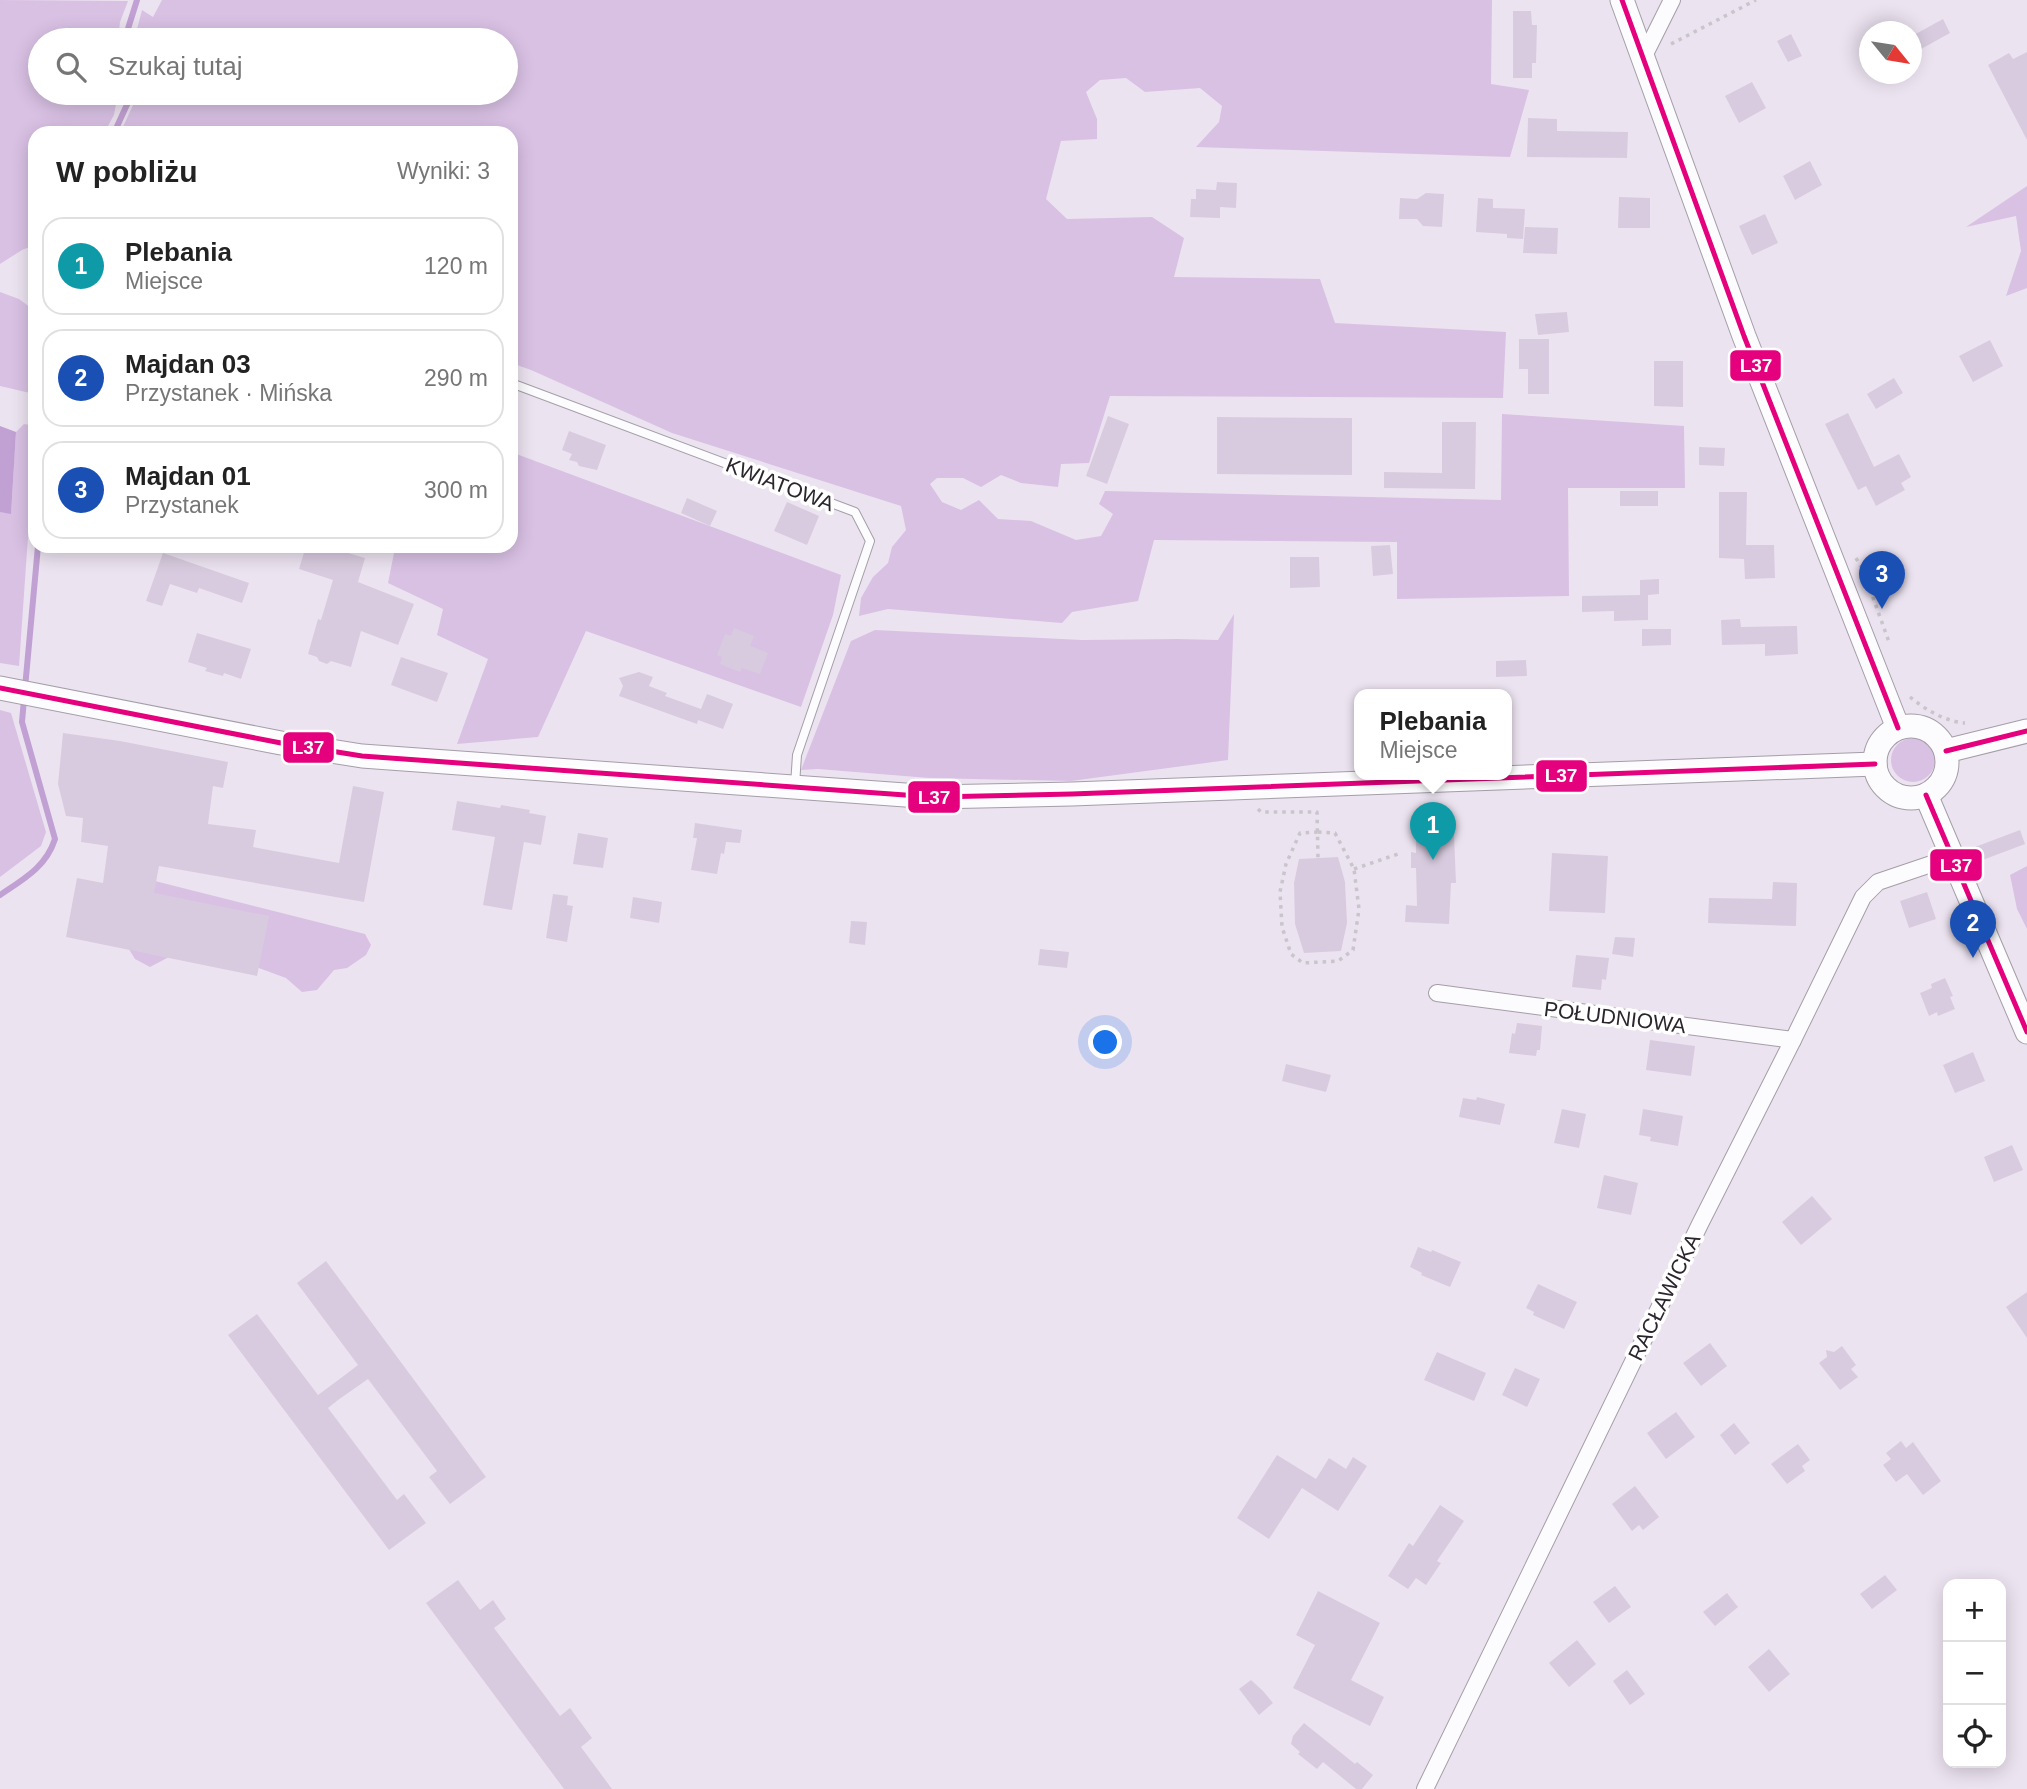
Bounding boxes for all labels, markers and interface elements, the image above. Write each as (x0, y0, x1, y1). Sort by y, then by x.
north arrow (1859, 21, 1922, 84)
search box (28, 28, 518, 105)
icon: search (52, 48, 90, 86)
text: Szukaj tutaj (108, 51, 242, 81)
text: W pobliżu (56, 155, 198, 188)
text: Wyniki: 3 (397, 158, 490, 184)
text: Plebania (125, 237, 232, 267)
text: 1 (75, 253, 87, 279)
text: 120 m (424, 253, 488, 279)
text: Miejsce (125, 268, 203, 294)
text: Majdan 03 (125, 349, 251, 379)
line badge: L37 (1729, 349, 1782, 382)
text: L37 (1740, 355, 1772, 376)
text: 2 (75, 365, 87, 391)
text: 290 m (424, 365, 488, 391)
text: Przystanek · Mińska (125, 380, 332, 406)
street label: KWIATOWA (723, 453, 837, 515)
text: Majdan 01 (125, 461, 251, 491)
text: 3 (75, 477, 87, 503)
text: 300 m (424, 477, 488, 503)
text: Przystanek (125, 492, 239, 518)
pin: 3 (1859, 551, 1905, 609)
popup (1354, 689, 1512, 780)
text: Plebania (1380, 706, 1486, 736)
line badge: L37 (282, 731, 335, 764)
text: L37 (292, 737, 324, 758)
text: Miejsce (1380, 737, 1458, 763)
line badge: L37 (1535, 759, 1588, 793)
text: L37 (1545, 765, 1577, 786)
line badge: L37 (907, 780, 961, 814)
text: L37 (918, 787, 950, 808)
pin: 1 (1410, 802, 1456, 860)
line badge: L37 (1929, 848, 1983, 882)
text: L37 (1940, 855, 1972, 876)
pin: 2 (1950, 900, 1996, 958)
street label: POŁUDNIOWA (1543, 997, 1687, 1037)
your location (1088, 1025, 1122, 1059)
street label: RACŁAWICKA (1623, 1230, 1705, 1364)
map controls (1943, 1579, 2006, 1768)
button: + (1943, 1579, 2006, 1642)
button: − (1943, 1642, 2006, 1705)
button: locate (1943, 1705, 2006, 1768)

